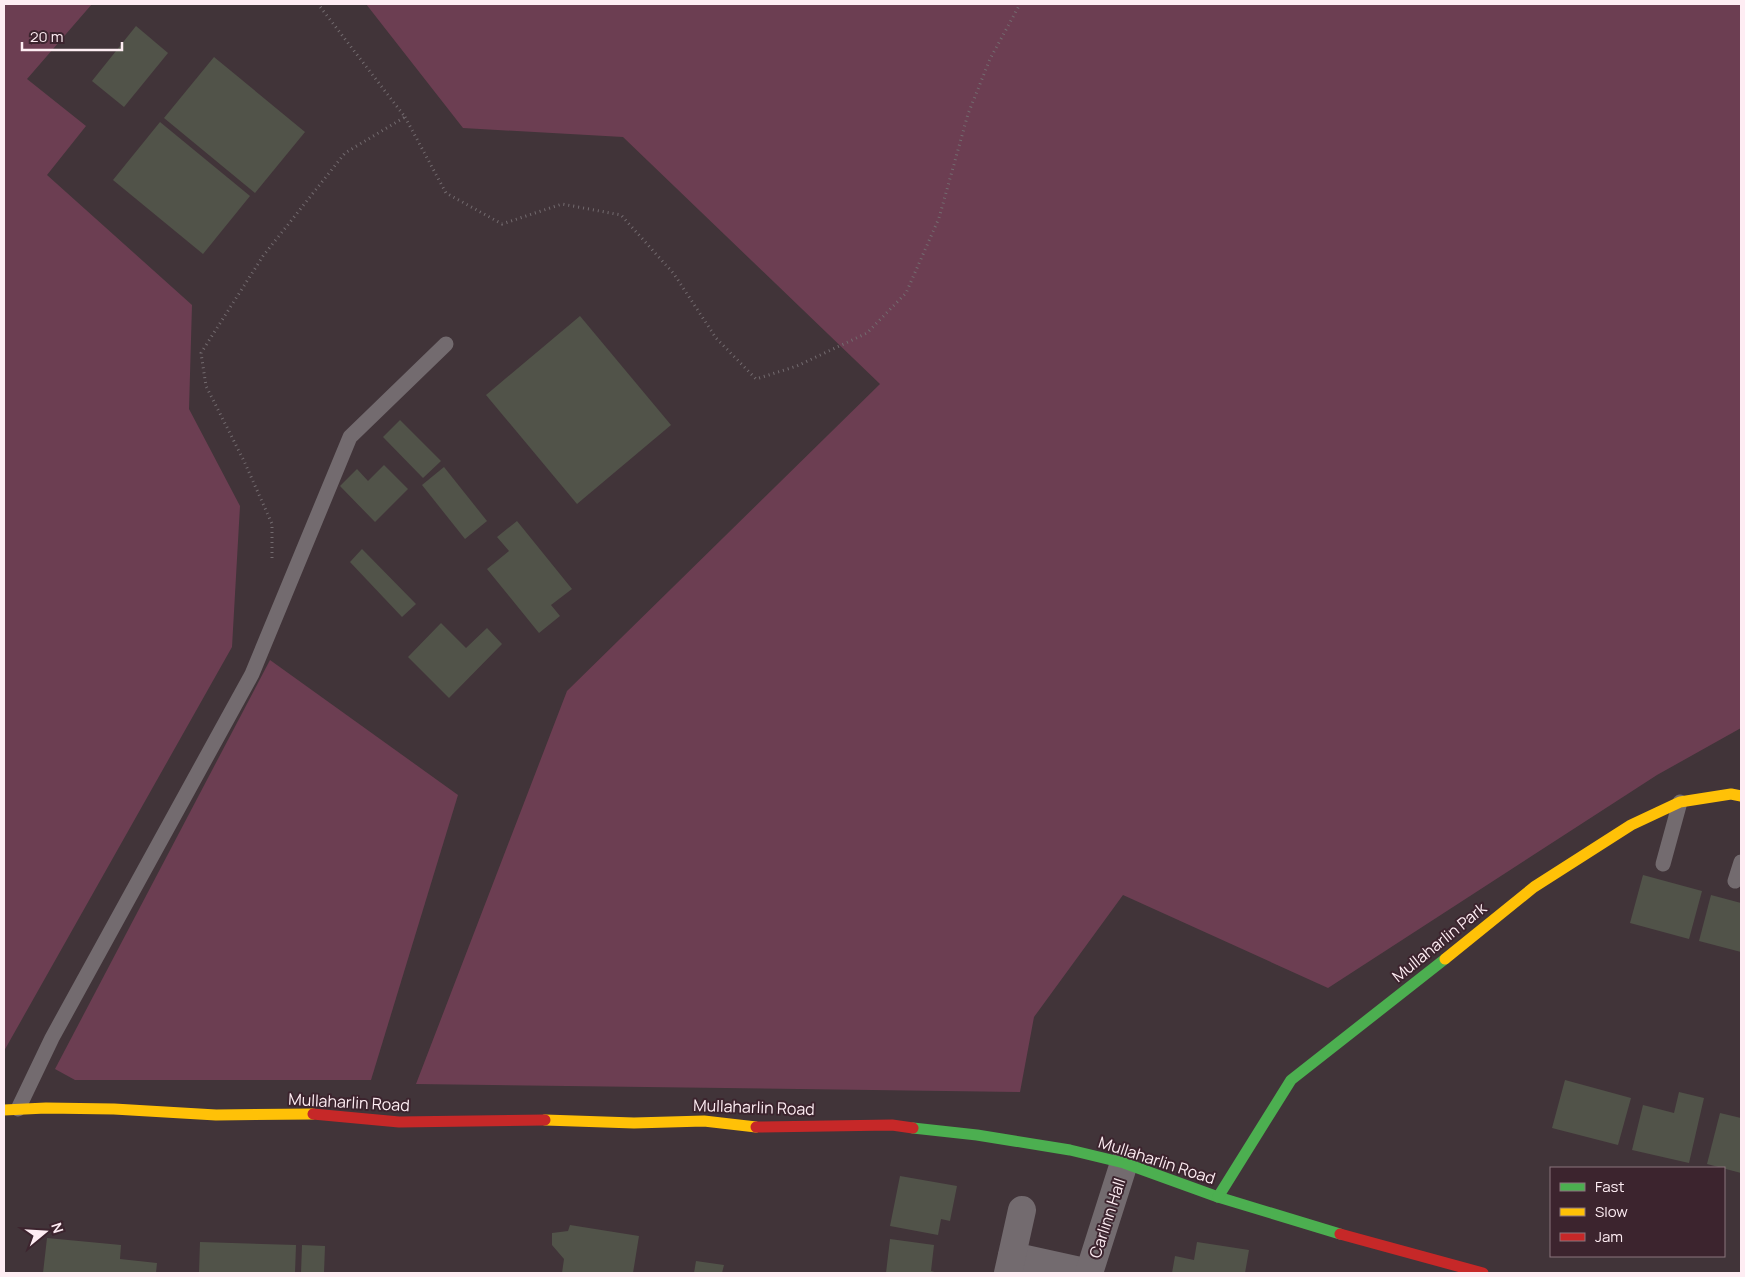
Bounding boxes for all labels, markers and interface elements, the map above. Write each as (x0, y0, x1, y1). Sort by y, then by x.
scale bar (22, 20, 122, 52)
text: 20 m (30, 26, 63, 47)
street label: Mullaharlin Park (1387, 896, 1492, 987)
street label: Mullaharlin Road (288, 1088, 410, 1116)
street label: Mullaharlin Road (693, 1094, 815, 1120)
street label: Mullaharlin Road (1096, 1131, 1218, 1189)
legend (1550, 1167, 1725, 1257)
street label: Carlinn Hall (1084, 1175, 1130, 1261)
text: Fast (1595, 1176, 1624, 1197)
text: Slow (1595, 1201, 1628, 1222)
north arrow (20, 1207, 70, 1257)
text: N (47, 1220, 68, 1236)
text: Jam (1595, 1226, 1623, 1247)

